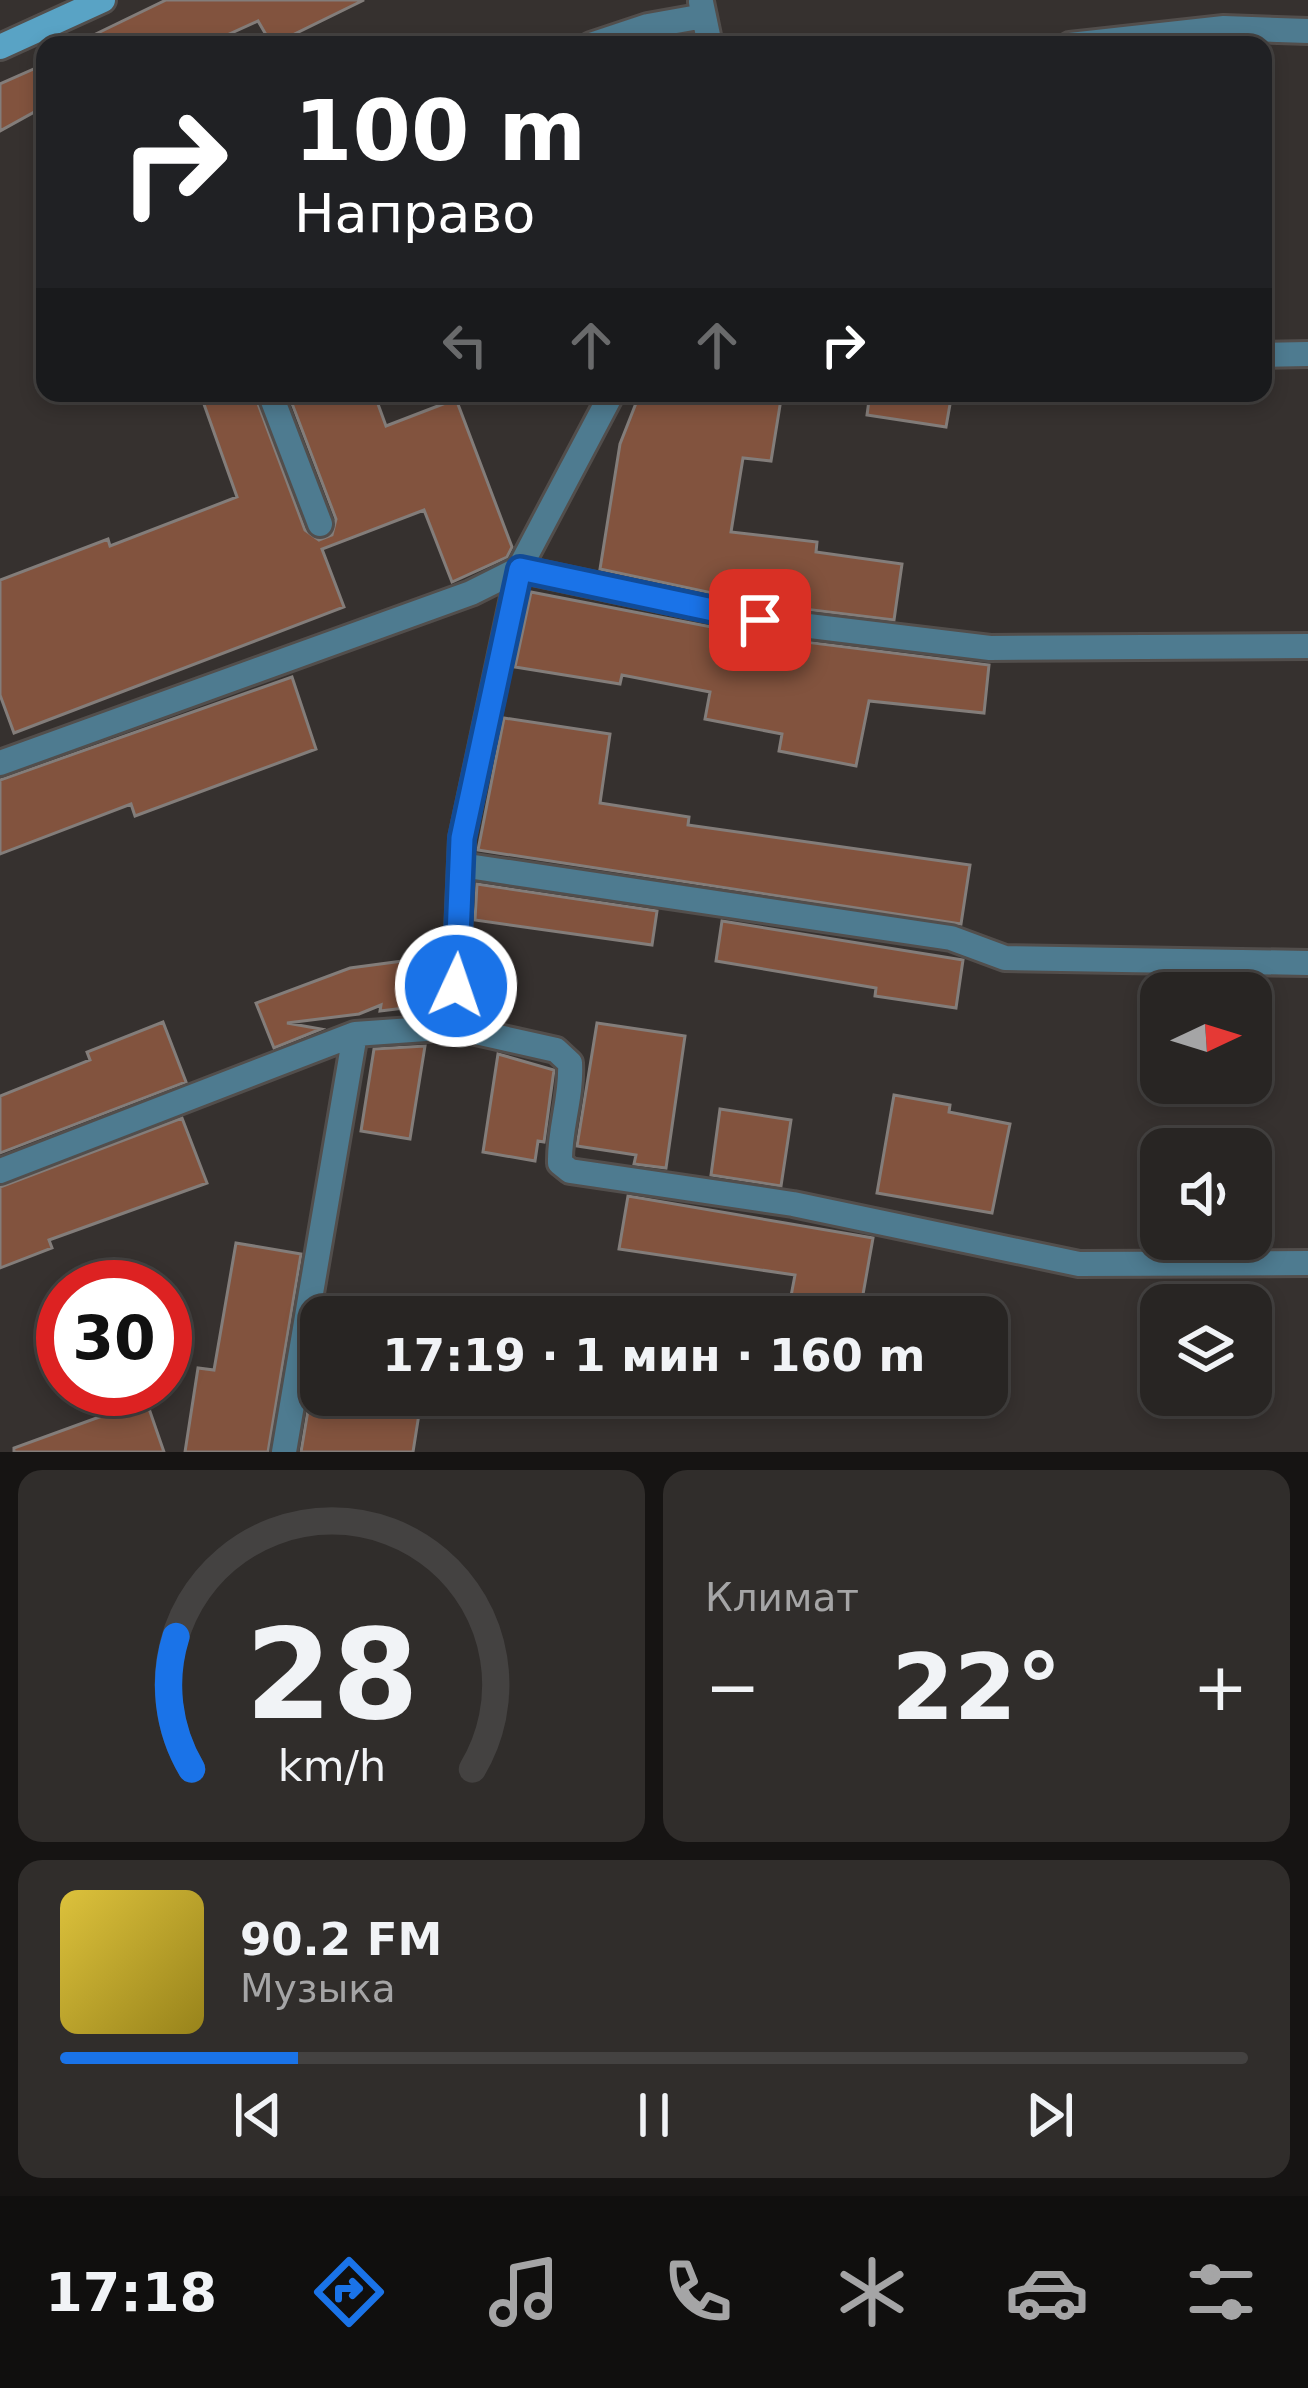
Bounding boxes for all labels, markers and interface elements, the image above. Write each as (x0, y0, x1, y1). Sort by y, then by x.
text: 100 m (294, 82, 586, 180)
icon: right (96, 84, 252, 240)
text: Направо (294, 182, 535, 245)
icon: left (432, 312, 498, 378)
icon: ahead (558, 312, 624, 378)
icon: ahead (684, 312, 750, 378)
icon: right (810, 312, 876, 378)
pin (709, 569, 811, 671)
icon: arrive (727, 587, 793, 653)
position arrow (393, 923, 519, 1049)
north arrow (1140, 972, 1272, 1104)
map controls (1140, 972, 1272, 1416)
button: sound (1140, 1128, 1272, 1260)
speed limit sign: 30 (36, 1260, 192, 1416)
button: layers (1140, 1284, 1272, 1416)
text: 17:19 · 1 мин · 160 m (383, 1329, 925, 1382)
text: Климат (705, 1575, 859, 1620)
text: 28 (245, 1602, 418, 1747)
text: 22° (891, 1635, 1062, 1740)
text: − (705, 1649, 760, 1726)
text: + (1193, 1649, 1248, 1726)
text: km/h (277, 1741, 386, 1791)
text: 90.2 FM (240, 1913, 442, 1966)
text: Музыка (240, 1966, 396, 2011)
icon: previous (225, 2082, 291, 2148)
icon: pause (621, 2082, 687, 2148)
icon: next (1017, 2082, 1083, 2148)
icon: directions (307, 2250, 391, 2334)
icon: music (482, 2250, 566, 2334)
icon: phone (656, 2250, 740, 2334)
icon: climate (830, 2250, 914, 2334)
icon: car (1005, 2250, 1089, 2334)
icon: filters (1179, 2250, 1263, 2334)
text: 17:18 (45, 2261, 217, 2324)

